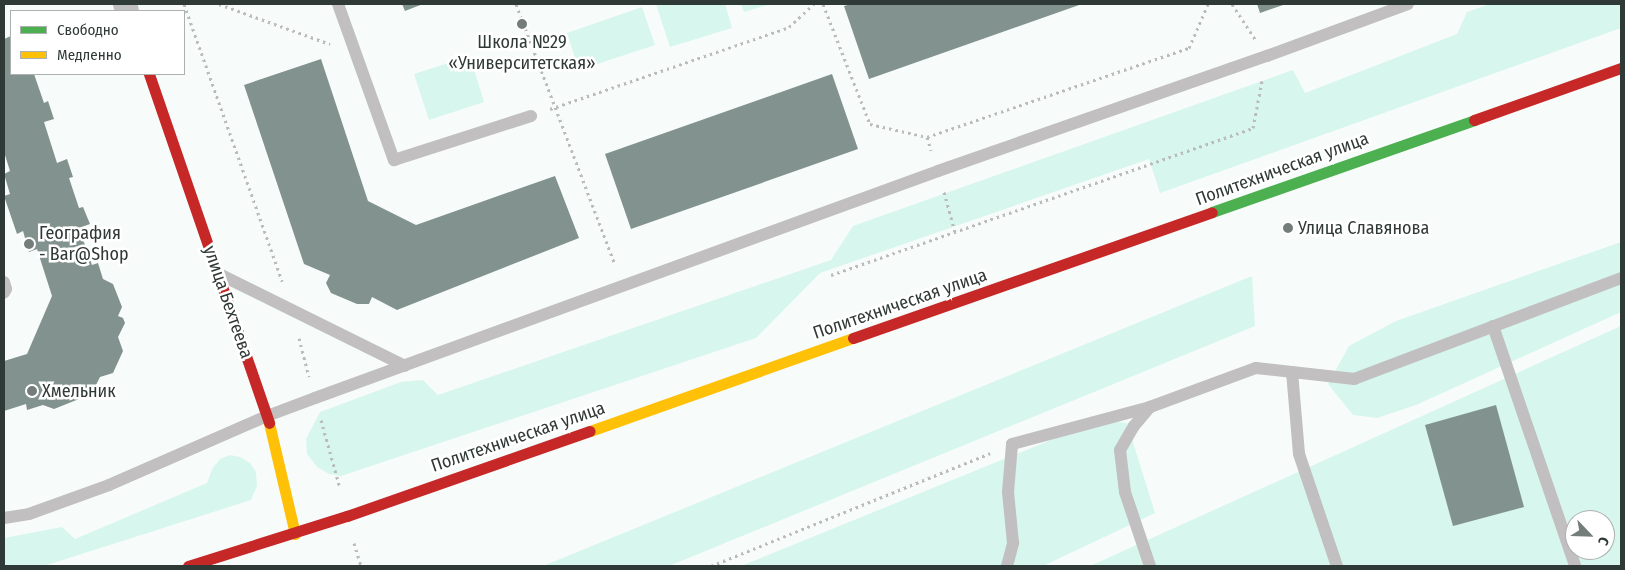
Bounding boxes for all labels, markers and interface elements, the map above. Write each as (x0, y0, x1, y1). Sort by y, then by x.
legend (10, 10, 185, 75)
marker: Школа №29 «Университетская» (516, 18, 528, 30)
text: Свободно (57, 21, 119, 39)
place label: Школа №29 «Университетская» (448, 32, 596, 74)
text: Медленно (57, 46, 122, 64)
street label: Политехническая улица (1193, 128, 1371, 210)
place label: Улица Славянова (1298, 217, 1429, 239)
marker: Улица Славянова (1282, 222, 1294, 234)
place label: География - Bar@Shop (39, 223, 129, 266)
marker: География - Bar@Shop (23, 238, 35, 250)
street label: улица Бехтеева (199, 243, 257, 361)
street label: Политехническая улица (810, 264, 990, 344)
place label: Хмельник (42, 380, 116, 402)
marker: Хмельник (26, 385, 38, 397)
street label: Политехническая улица (428, 397, 608, 477)
north arrow (1565, 510, 1615, 560)
text: С (1594, 534, 1613, 548)

